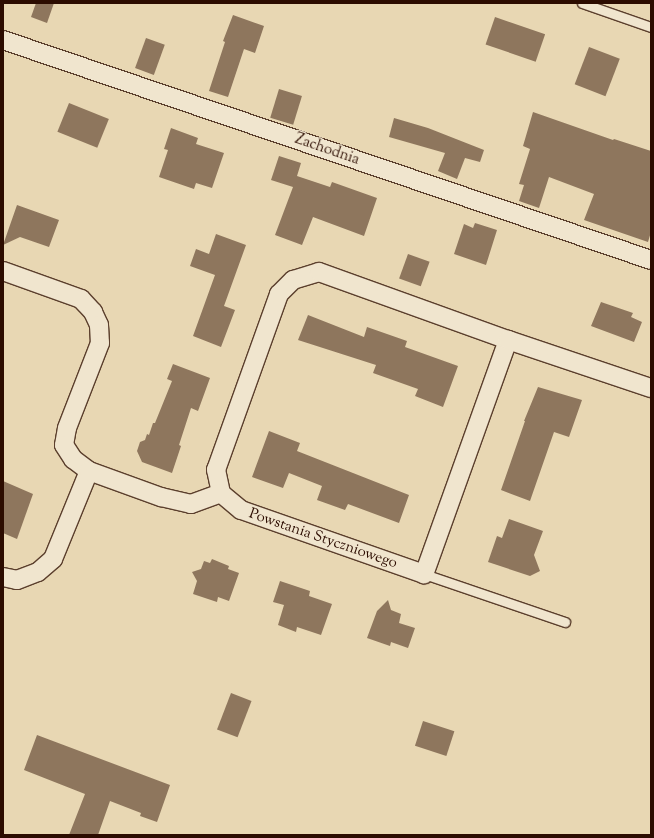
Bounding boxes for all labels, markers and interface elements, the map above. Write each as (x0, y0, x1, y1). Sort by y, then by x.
street label: Zachodnia (292, 131, 362, 169)
street label: Powstania Styczniowego (246, 505, 400, 573)

